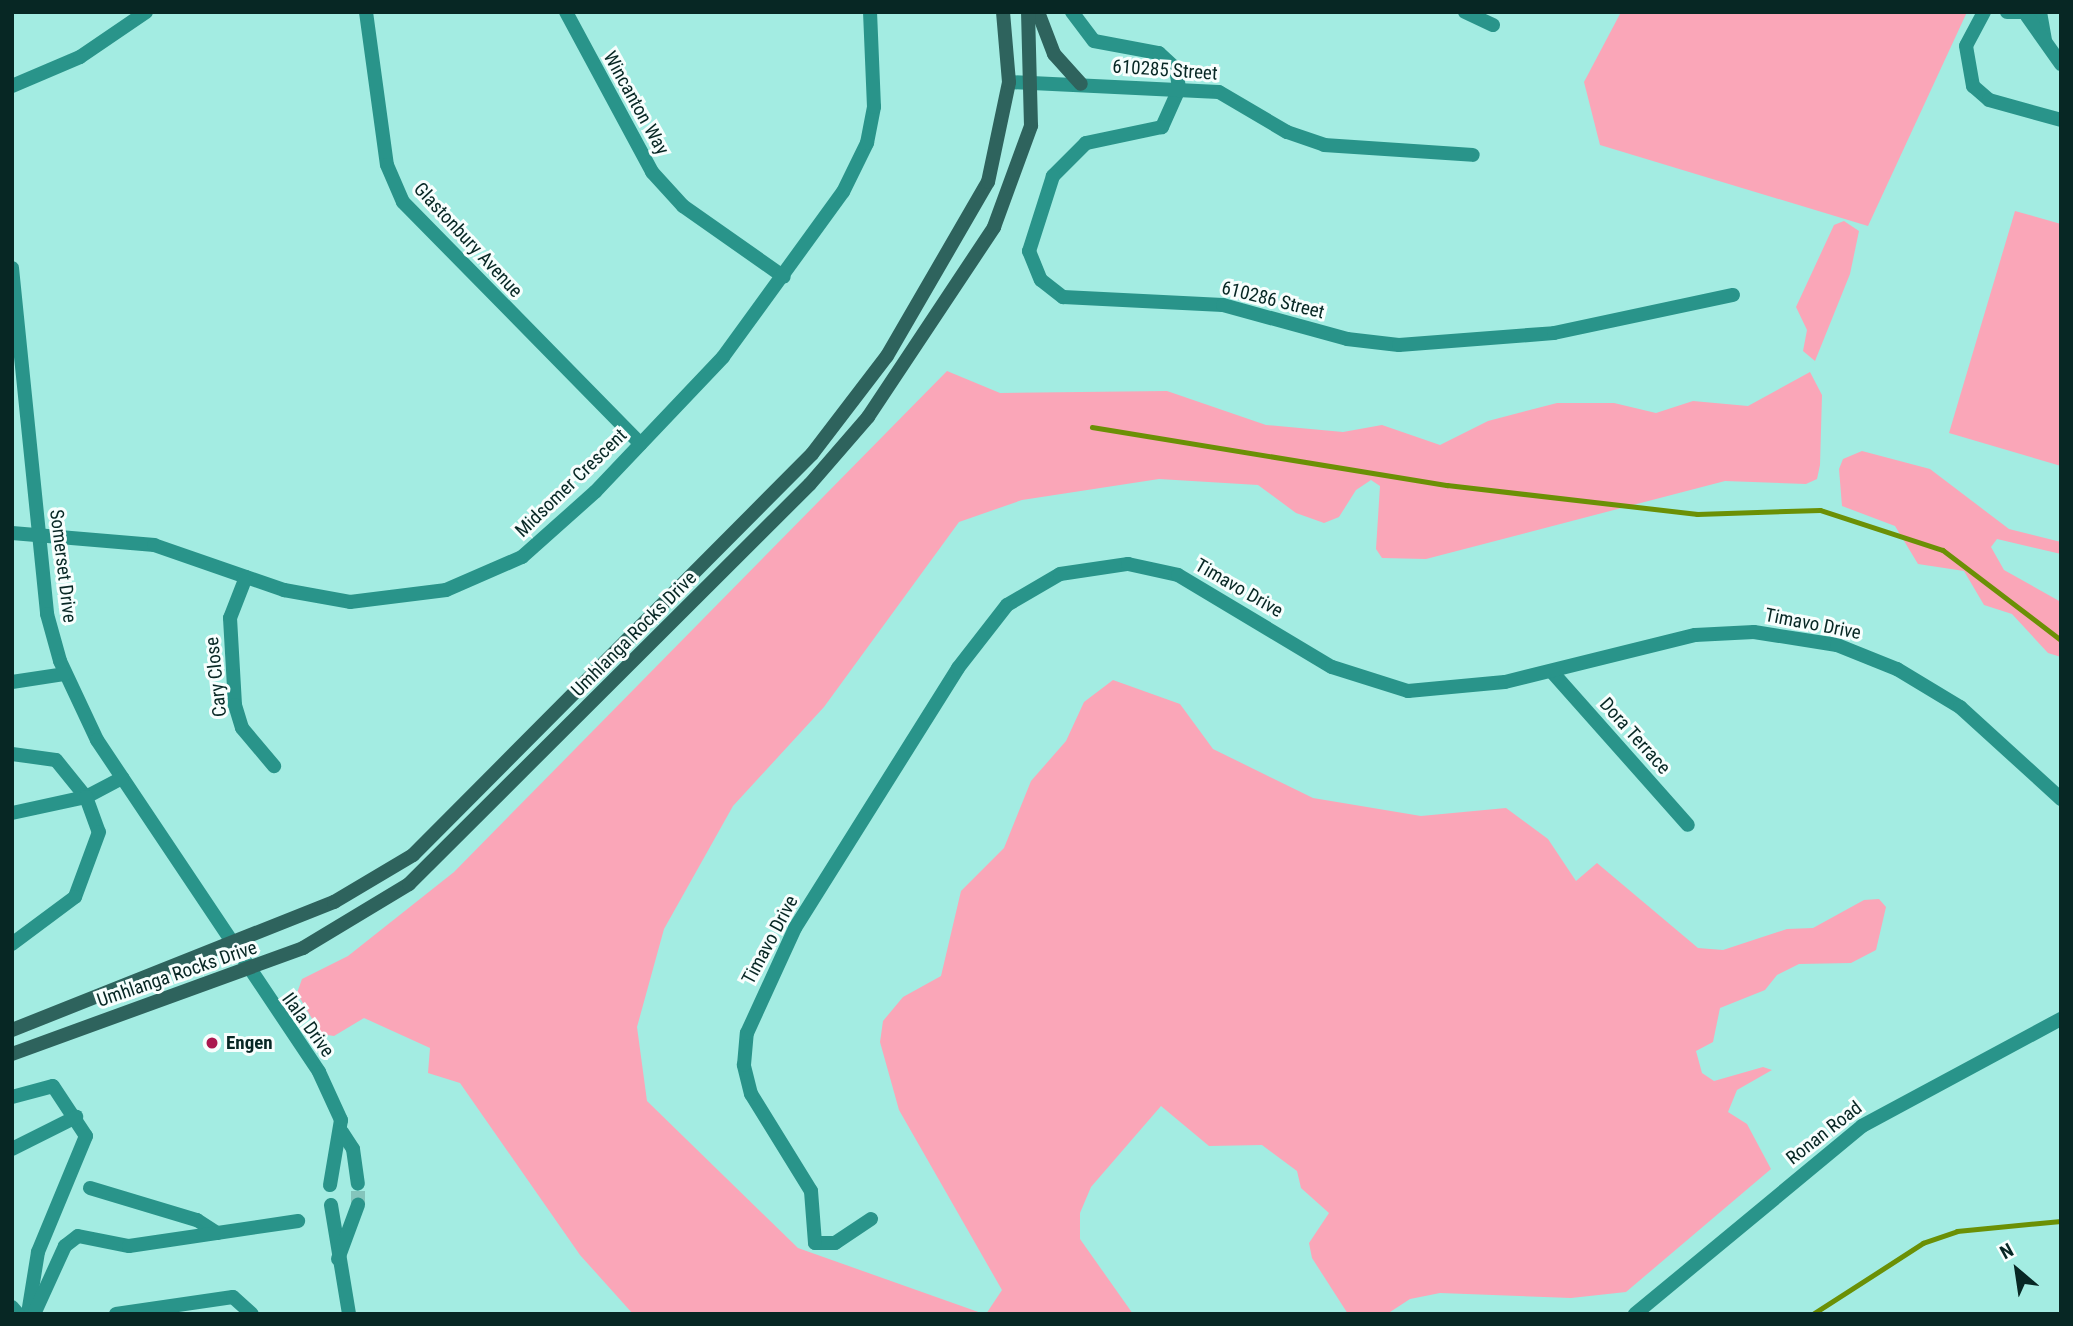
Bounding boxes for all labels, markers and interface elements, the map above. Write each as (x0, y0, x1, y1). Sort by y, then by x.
street label: Wincanton Way (598, 47, 674, 159)
street label: 610285 Street (1112, 55, 1218, 85)
street label: Glastonbury Avenue (409, 178, 527, 302)
street label: 610286 Street (1219, 276, 1327, 324)
street label: Midsomer Crescent (511, 424, 631, 542)
street label: Somerset Drive (45, 508, 81, 624)
street label: Timavo Drive (1191, 554, 1287, 622)
street label: Umhlanga Rocks Drive (567, 567, 701, 701)
street label: Timavo Drive (1763, 604, 1863, 644)
street label: Cary Close (200, 636, 232, 718)
street label: Dora Terrace (1595, 693, 1675, 779)
street label: Timavo Drive (737, 892, 803, 988)
street label: Umhlanga Rocks Drive (94, 936, 260, 1012)
street label: Ilala Drive (277, 988, 339, 1062)
place label: Engen (226, 1032, 273, 1054)
marker: Engen (204, 1035, 220, 1051)
street label: Ronan Road (1782, 1096, 1866, 1170)
north arrow (1982, 1235, 2052, 1305)
text: N (1996, 1238, 2017, 1264)

